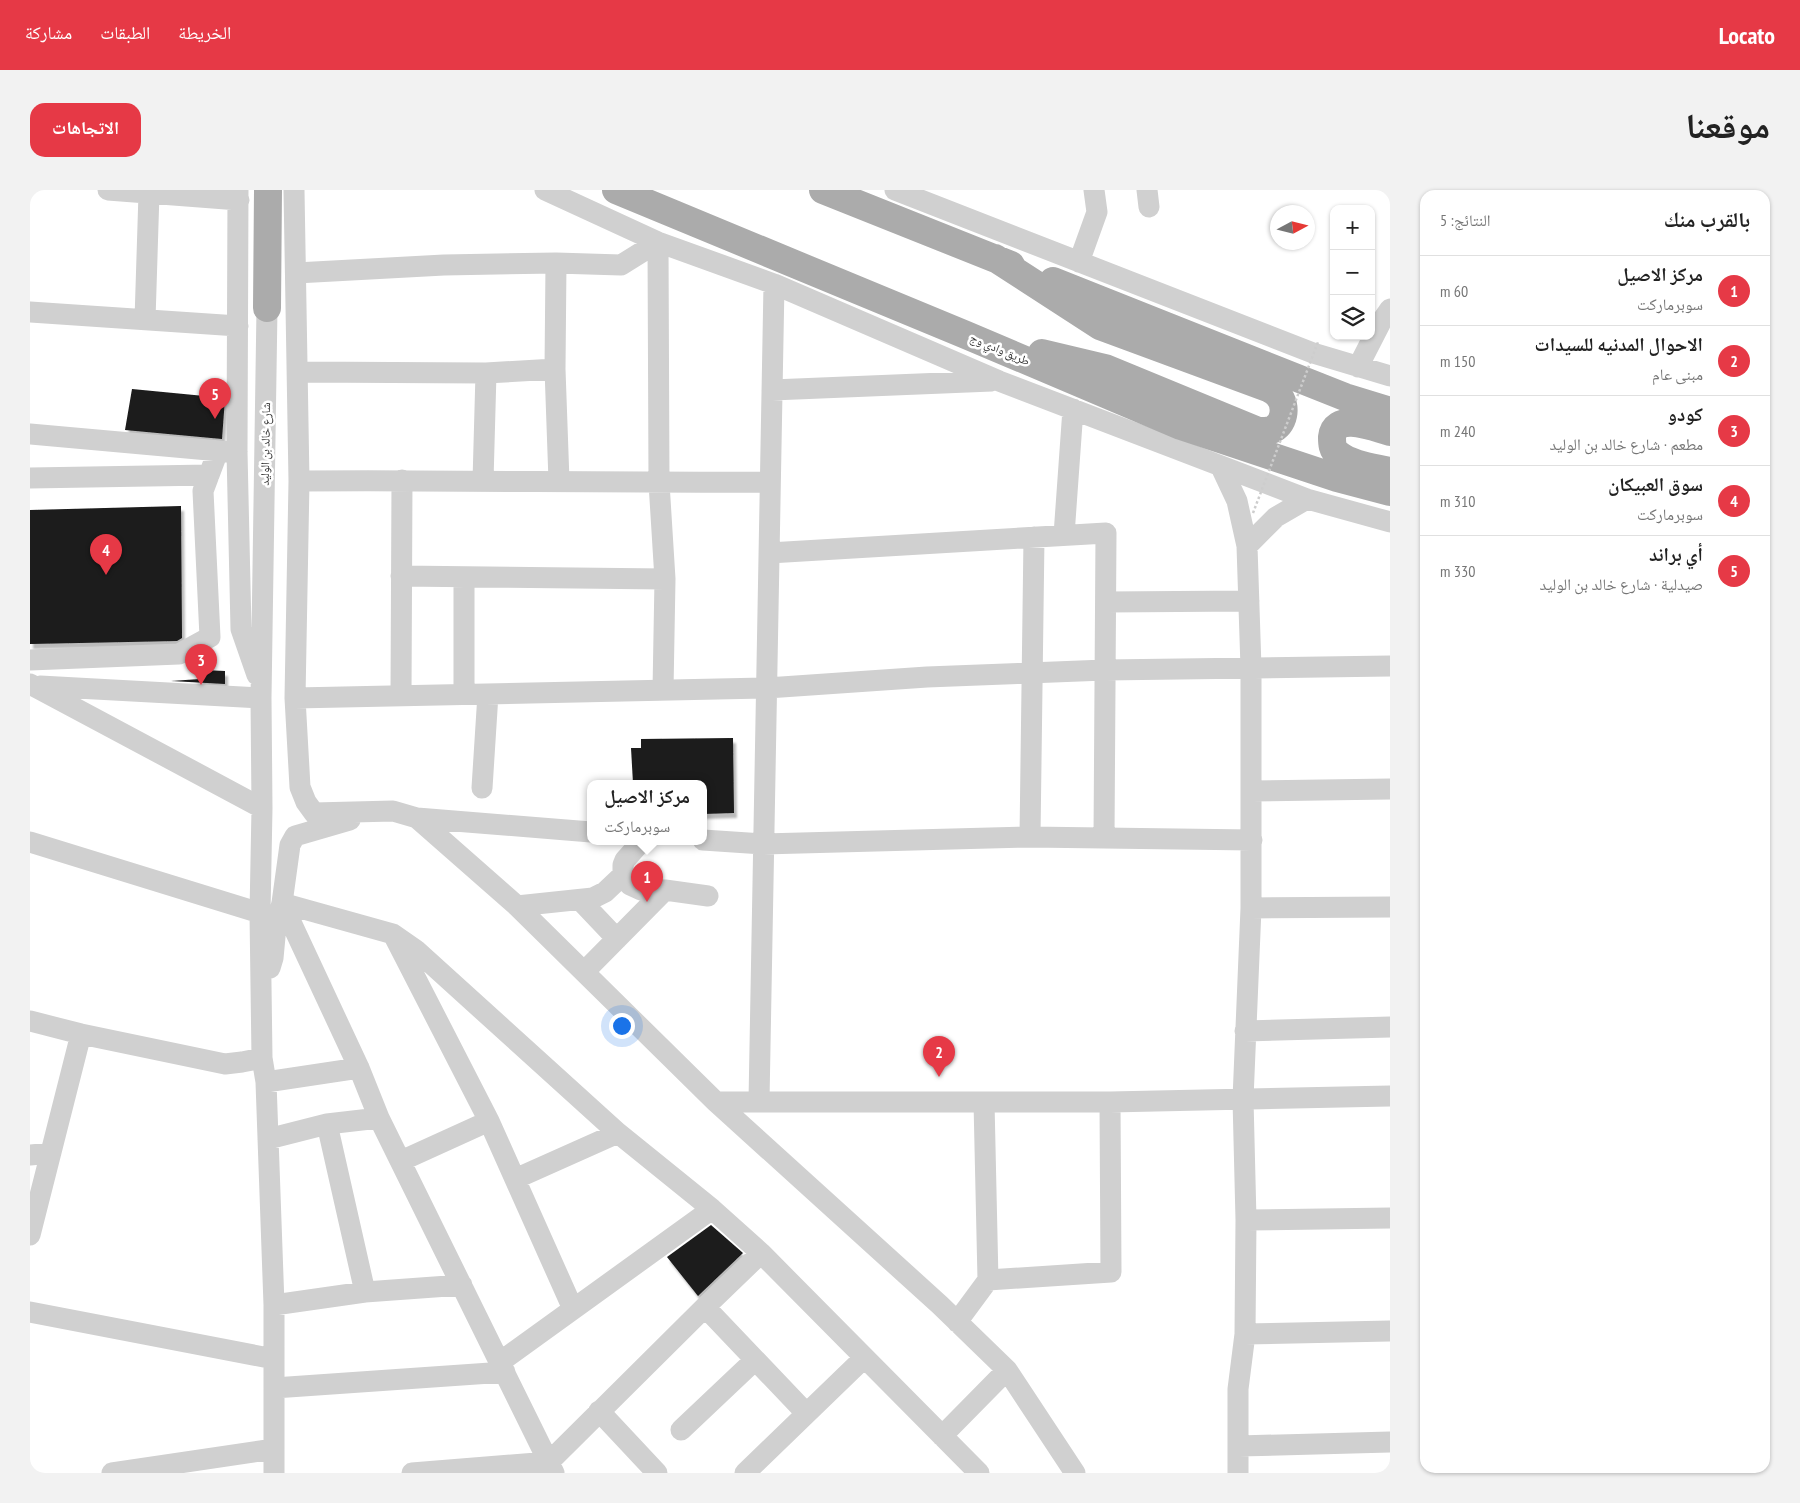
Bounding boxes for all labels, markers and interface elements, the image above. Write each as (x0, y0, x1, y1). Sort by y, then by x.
text: Locato (1719, 20, 1775, 51)
text: مشاركة (25, 21, 72, 44)
text: الطبقات (100, 21, 150, 44)
text: الخريطة (178, 21, 231, 44)
text: موقعنا (1685, 102, 1770, 148)
button: الاتجاهات (30, 103, 141, 157)
north arrow (1270, 205, 1315, 250)
map controls (1330, 205, 1375, 340)
button: + (1330, 205, 1375, 250)
text: بالقرب منك (1664, 206, 1750, 233)
text: النتائج: 5 (1440, 210, 1491, 230)
button: − (1330, 250, 1375, 295)
text: مركز الاصيل (1617, 262, 1703, 286)
text: 60 m (1440, 281, 1468, 301)
text: 1 (1730, 281, 1738, 301)
text: سوبرماركت (1637, 294, 1703, 314)
button: layers (1330, 295, 1375, 340)
street label: طريق وادي وج (967, 330, 1032, 371)
text: الاحوال المدنيه للسيدات (1535, 332, 1703, 356)
text: 150 m (1440, 351, 1475, 371)
text: 2 (1730, 351, 1738, 371)
text: مبنى عام (1652, 364, 1703, 384)
pin: 5 (199, 378, 231, 419)
street label: شارع خالد بن الوليد (257, 402, 274, 486)
text: كودو (1668, 402, 1703, 426)
text: 240 m (1440, 421, 1475, 441)
text: 3 (1730, 421, 1738, 441)
text: مطعم · شارع خالد بن الوليد (1549, 434, 1703, 454)
text: سوق العبيكان (1608, 472, 1703, 496)
text: 310 m (1440, 491, 1475, 511)
text: 4 (1730, 491, 1738, 511)
text: سوبرماركت (1637, 504, 1703, 524)
pin: 4 (90, 534, 122, 575)
text: أي براند (1649, 542, 1703, 566)
text: 330 m (1440, 561, 1475, 581)
text: 5 (1730, 561, 1738, 581)
text: صيدلية · شارع خالد بن الوليد (1540, 574, 1703, 594)
pin: 3 (185, 644, 217, 685)
popup (587, 780, 707, 845)
text: مركز الاصيل (604, 784, 690, 808)
text: سوبرماركت (604, 816, 670, 836)
pin: 1 (631, 861, 663, 902)
your location (609, 1013, 635, 1039)
pin: 2 (923, 1036, 955, 1077)

